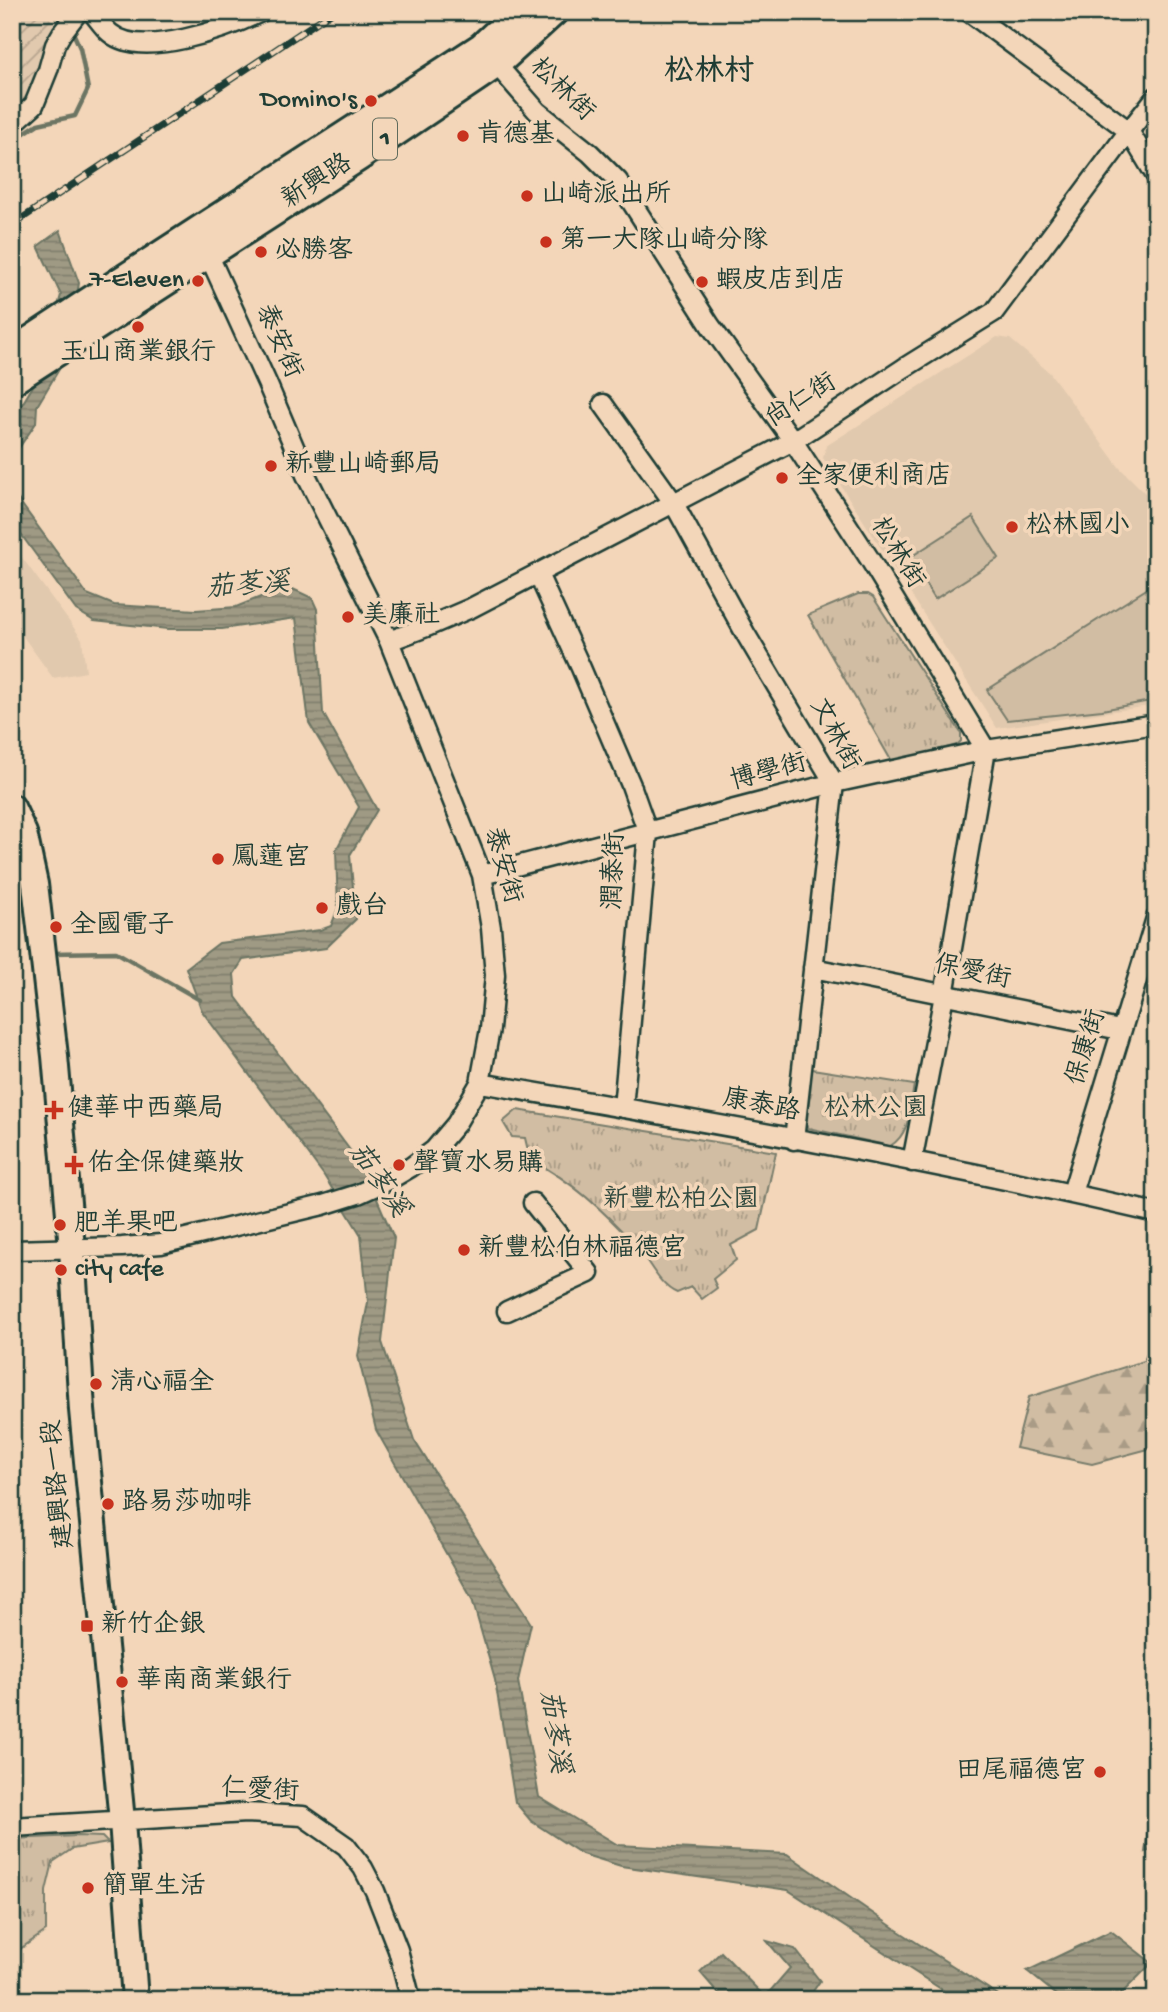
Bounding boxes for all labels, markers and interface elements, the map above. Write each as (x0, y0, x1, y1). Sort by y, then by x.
street label: 松林街 (522, 51, 601, 129)
district label: 松林村 (664, 54, 754, 91)
place label: Domino's (258, 86, 358, 117)
marker: Domino's (363, 93, 379, 109)
road number: 1 (373, 119, 397, 160)
place label: 肯德基 (477, 119, 555, 152)
marker: 肯德基 (455, 128, 471, 144)
street label: 新興路 (276, 147, 359, 217)
place label: 山崎派出所 (541, 179, 671, 212)
marker: 山崎派出所 (519, 188, 535, 204)
place label: 第一大隊山崎分隊 (560, 225, 768, 258)
marker: 第一大隊山崎分隊 (538, 234, 554, 250)
place label: 必勝客 (275, 235, 353, 268)
marker: 必勝客 (253, 244, 269, 260)
place label: 蝦皮店到店 (716, 265, 846, 298)
place label: 7-Eleven (89, 266, 185, 297)
marker: 7-Eleven (190, 273, 206, 289)
marker: 蝦皮店到店 (694, 274, 710, 290)
street label: 泰安街 (247, 299, 309, 384)
marker: 玉山商業銀行 (130, 319, 146, 335)
place label: 玉山商業銀行 (60, 337, 216, 370)
street label: 尚仁街 (760, 367, 843, 436)
place label: 新豐山崎郵局 (285, 449, 441, 482)
marker: 新豐山崎郵局 (263, 458, 279, 474)
place label: 全家便利商店 (796, 461, 952, 494)
marker: 全家便利商店 (774, 470, 790, 486)
place label: 松林國小 (1026, 510, 1130, 543)
street label: 松林街 (862, 512, 932, 595)
marker: 松林國小 (1004, 519, 1020, 535)
water label: 茄苳溪 (205, 566, 293, 606)
place label: 美廉社 (362, 600, 440, 633)
marker: 美廉社 (340, 609, 356, 625)
street label: 文林街 (801, 692, 867, 777)
street label: 博學街 (727, 747, 811, 799)
street label: 泰安街 (475, 824, 529, 908)
street label: 潤泰街 (597, 831, 633, 911)
place label: 鳳蓮宮 (232, 842, 310, 875)
marker: 鳳蓮宮 (210, 851, 226, 867)
place label: 戲台 (336, 891, 388, 924)
marker: 戲台 (314, 900, 330, 916)
place label: 全國電子 (70, 910, 174, 943)
marker: 全國電子 (48, 919, 64, 935)
street label: 保愛街 (931, 949, 1014, 997)
street label: 保康街 (1060, 1006, 1114, 1090)
street label: 康泰路 (720, 1082, 803, 1130)
place label: 健華中西藥局 (68, 1093, 224, 1126)
park label: 松林公園 (824, 1093, 928, 1126)
marker: 健華中西藥局 (46, 1102, 62, 1118)
water label: 茄苳溪 (339, 1137, 417, 1227)
place label: 佑全保健藥妝 (88, 1148, 244, 1181)
place label: 聲寶水易購 (413, 1148, 543, 1181)
marker: 佑全保健藥妝 (66, 1157, 82, 1173)
marker: 聲寶水易購 (391, 1157, 407, 1173)
park label: 新豐松柏公園 (603, 1184, 759, 1217)
place label: 肥羊果吧 (74, 1208, 178, 1241)
marker: 肥羊果吧 (52, 1217, 68, 1233)
place label: 新豐松伯林福德宫 (478, 1233, 686, 1266)
marker: 新豐松伯林福德宫 (456, 1242, 472, 1258)
place label: city cafe (75, 1255, 164, 1286)
marker: city cafe (53, 1262, 69, 1278)
place label: 清心福全 (110, 1367, 214, 1400)
marker: 清心福全 (88, 1376, 104, 1392)
street label: 建興路一段 (36, 1418, 82, 1550)
place label: 路易莎咖啡 (122, 1487, 252, 1520)
marker: 路易莎咖啡 (100, 1496, 116, 1512)
place label: 新竹企銀 (101, 1609, 205, 1642)
marker: 新竹企銀 (79, 1618, 95, 1634)
place label: 華南商業銀行 (136, 1665, 292, 1698)
marker: 華南商業銀行 (114, 1674, 130, 1690)
water label: 茄苳溪 (531, 1688, 576, 1778)
place label: 田尾福德宮 (956, 1755, 1086, 1788)
marker: 田尾福德宮 (1092, 1764, 1108, 1780)
street label: 仁愛街 (220, 1772, 300, 1810)
place label: 簡單生活 (102, 1871, 206, 1904)
marker: 簡單生活 (80, 1880, 96, 1896)

